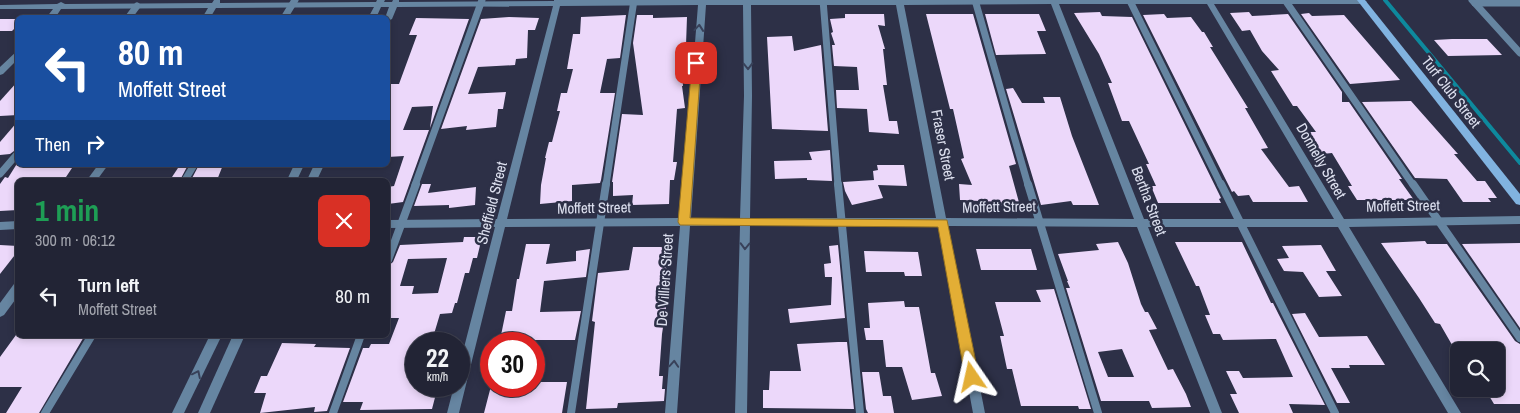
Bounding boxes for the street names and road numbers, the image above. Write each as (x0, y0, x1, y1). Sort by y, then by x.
street label: Turf Club Street (1417, 51, 1486, 132)
street label: Fraser Street (926, 108, 961, 183)
street label: Donnelly Street (1291, 119, 1352, 203)
street label: Sheffield Street (471, 159, 512, 246)
street label: Bertha Street (1127, 163, 1172, 239)
street label: Moffett Street (1366, 194, 1441, 217)
street label: Moffett Street (962, 195, 1037, 218)
street label: Moffett Street (557, 196, 632, 219)
street label: De Villiers Street (651, 232, 678, 327)

